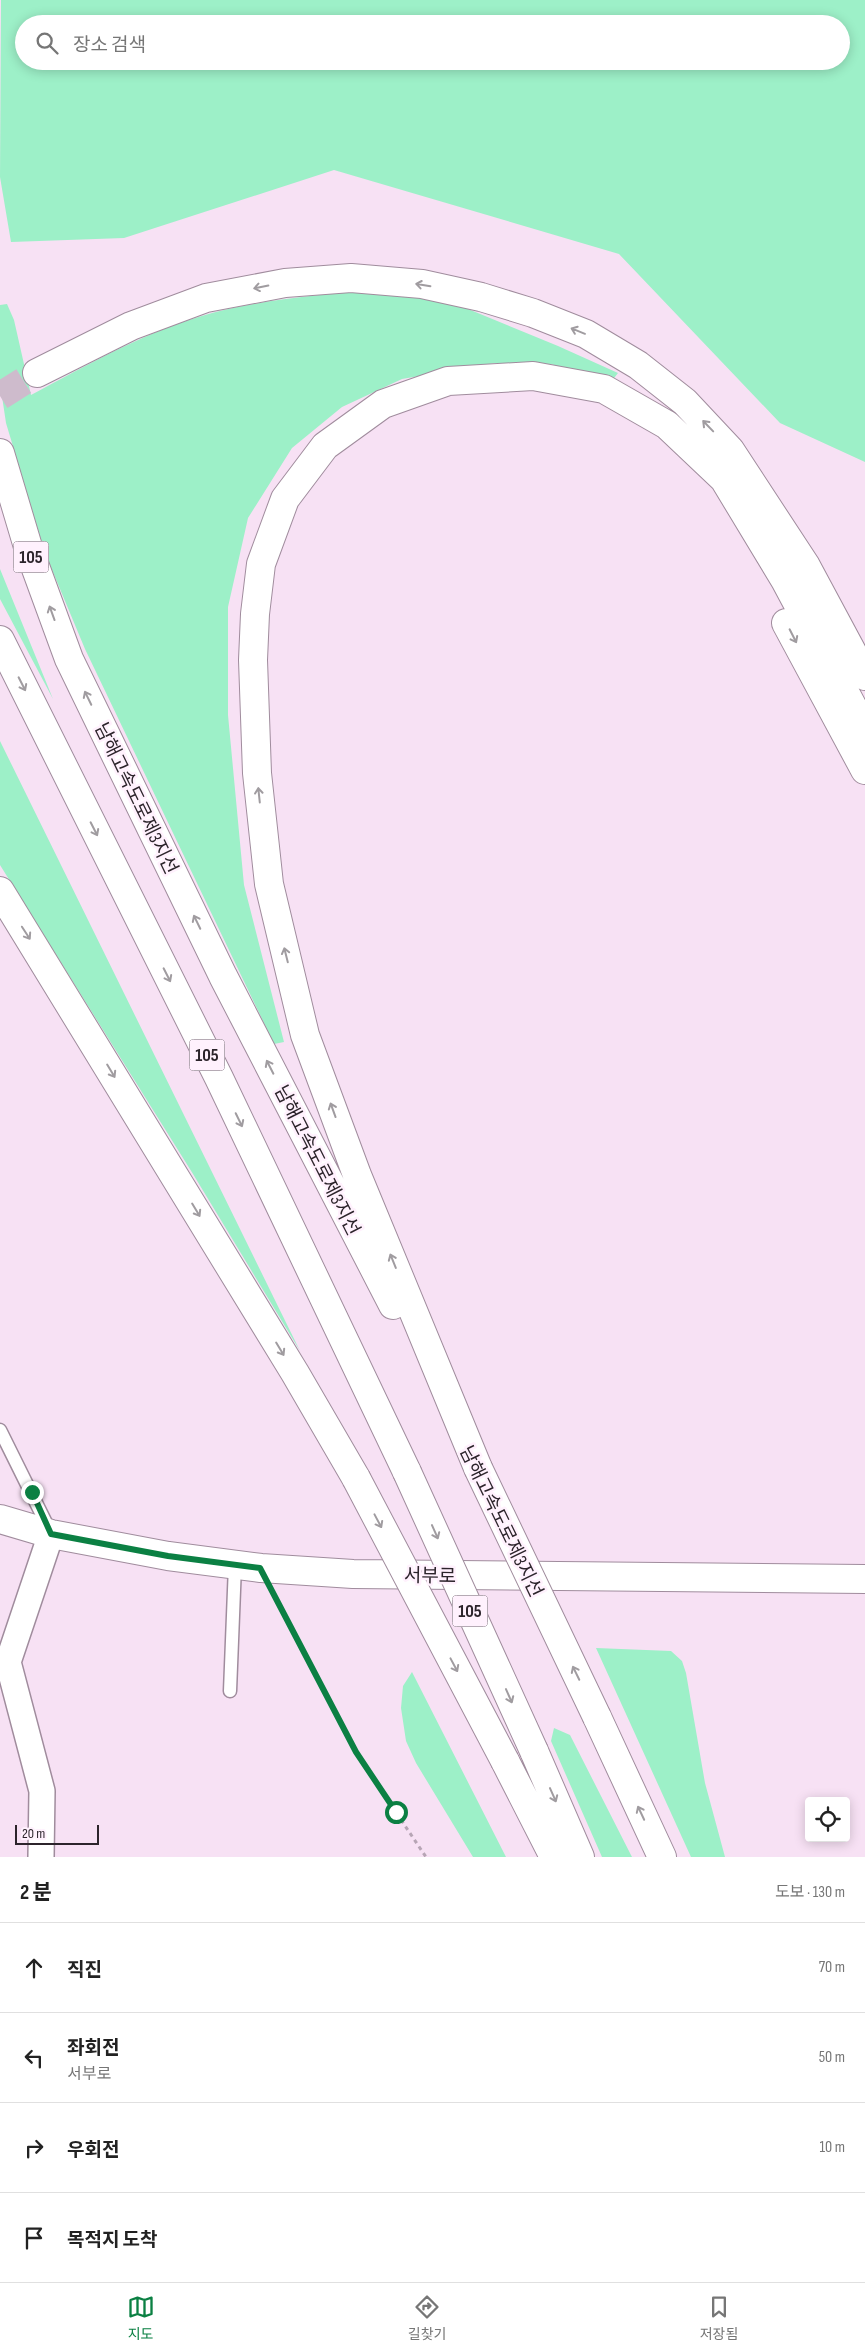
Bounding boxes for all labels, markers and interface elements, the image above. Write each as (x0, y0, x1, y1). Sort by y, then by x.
search box (15, 15, 850, 70)
icon: search (33, 29, 61, 57)
text: 장소 검색 (73, 34, 146, 57)
one-way arrow (415, 279, 431, 289)
one-way arrow (254, 283, 270, 293)
one-way arrow (571, 326, 586, 335)
one-way arrow (702, 420, 714, 433)
road number: 105 (14, 542, 48, 572)
one-way arrow (47, 606, 56, 622)
one-way arrow (788, 628, 798, 643)
one-way arrow (18, 676, 27, 691)
one-way arrow (83, 690, 93, 705)
street label: 남해고속도로제3지선 (89, 719, 182, 878)
one-way arrow (254, 787, 264, 803)
one-way arrow (89, 822, 99, 837)
one-way arrow (192, 915, 201, 930)
one-way arrow (22, 925, 32, 939)
one-way arrow (281, 948, 290, 964)
one-way arrow (163, 967, 172, 982)
road number: 105 (190, 1040, 224, 1070)
one-way arrow (265, 1060, 275, 1075)
one-way arrow (106, 1064, 116, 1078)
street label: 남해고속도로제3지선 (269, 1082, 364, 1240)
one-way arrow (328, 1103, 337, 1118)
one-way arrow (234, 1113, 244, 1128)
one-way arrow (191, 1202, 201, 1216)
one-way arrow (387, 1254, 397, 1269)
one-way arrow (276, 1341, 286, 1355)
street label: 남해고속도로제3지선 (454, 1442, 547, 1601)
route end (21, 1481, 44, 1504)
one-way arrow (374, 1513, 383, 1528)
one-way arrow (430, 1524, 440, 1539)
street label: 서부로 (404, 1565, 456, 1588)
road number: 105 (452, 1595, 488, 1626)
one-way arrow (449, 1657, 459, 1672)
one-way arrow (571, 1666, 580, 1681)
one-way arrow (504, 1688, 514, 1703)
one-way arrow (549, 1787, 559, 1802)
map controls (805, 1797, 850, 1842)
button: locate (805, 1797, 850, 1842)
route start (385, 1801, 408, 1824)
one-way arrow (636, 1806, 646, 1821)
scale bar (15, 1822, 99, 1845)
text: 20 m (22, 1825, 45, 1842)
text: 2 분 (20, 1880, 52, 1905)
text: 도보 · 130 m (775, 1883, 845, 1902)
icon: ahead (20, 1954, 48, 1982)
text: 70 m (819, 1958, 845, 1977)
text: 직진 (67, 1959, 102, 1982)
text: 좌회전 (67, 2037, 119, 2060)
icon: left (20, 2044, 48, 2072)
text: 50 m (819, 2048, 845, 2067)
text: 서부로 (67, 2065, 111, 2084)
icon: right (20, 2134, 48, 2162)
text: 10 m (819, 2138, 845, 2157)
text: 우회전 (67, 2139, 119, 2162)
icon: arrive (20, 2224, 48, 2252)
text: 목적지 도착 (67, 2229, 157, 2252)
tab: 지도 (127, 2293, 155, 2343)
tab: 길찾기 (408, 2293, 446, 2343)
tab: 저장됨 (700, 2293, 738, 2343)

